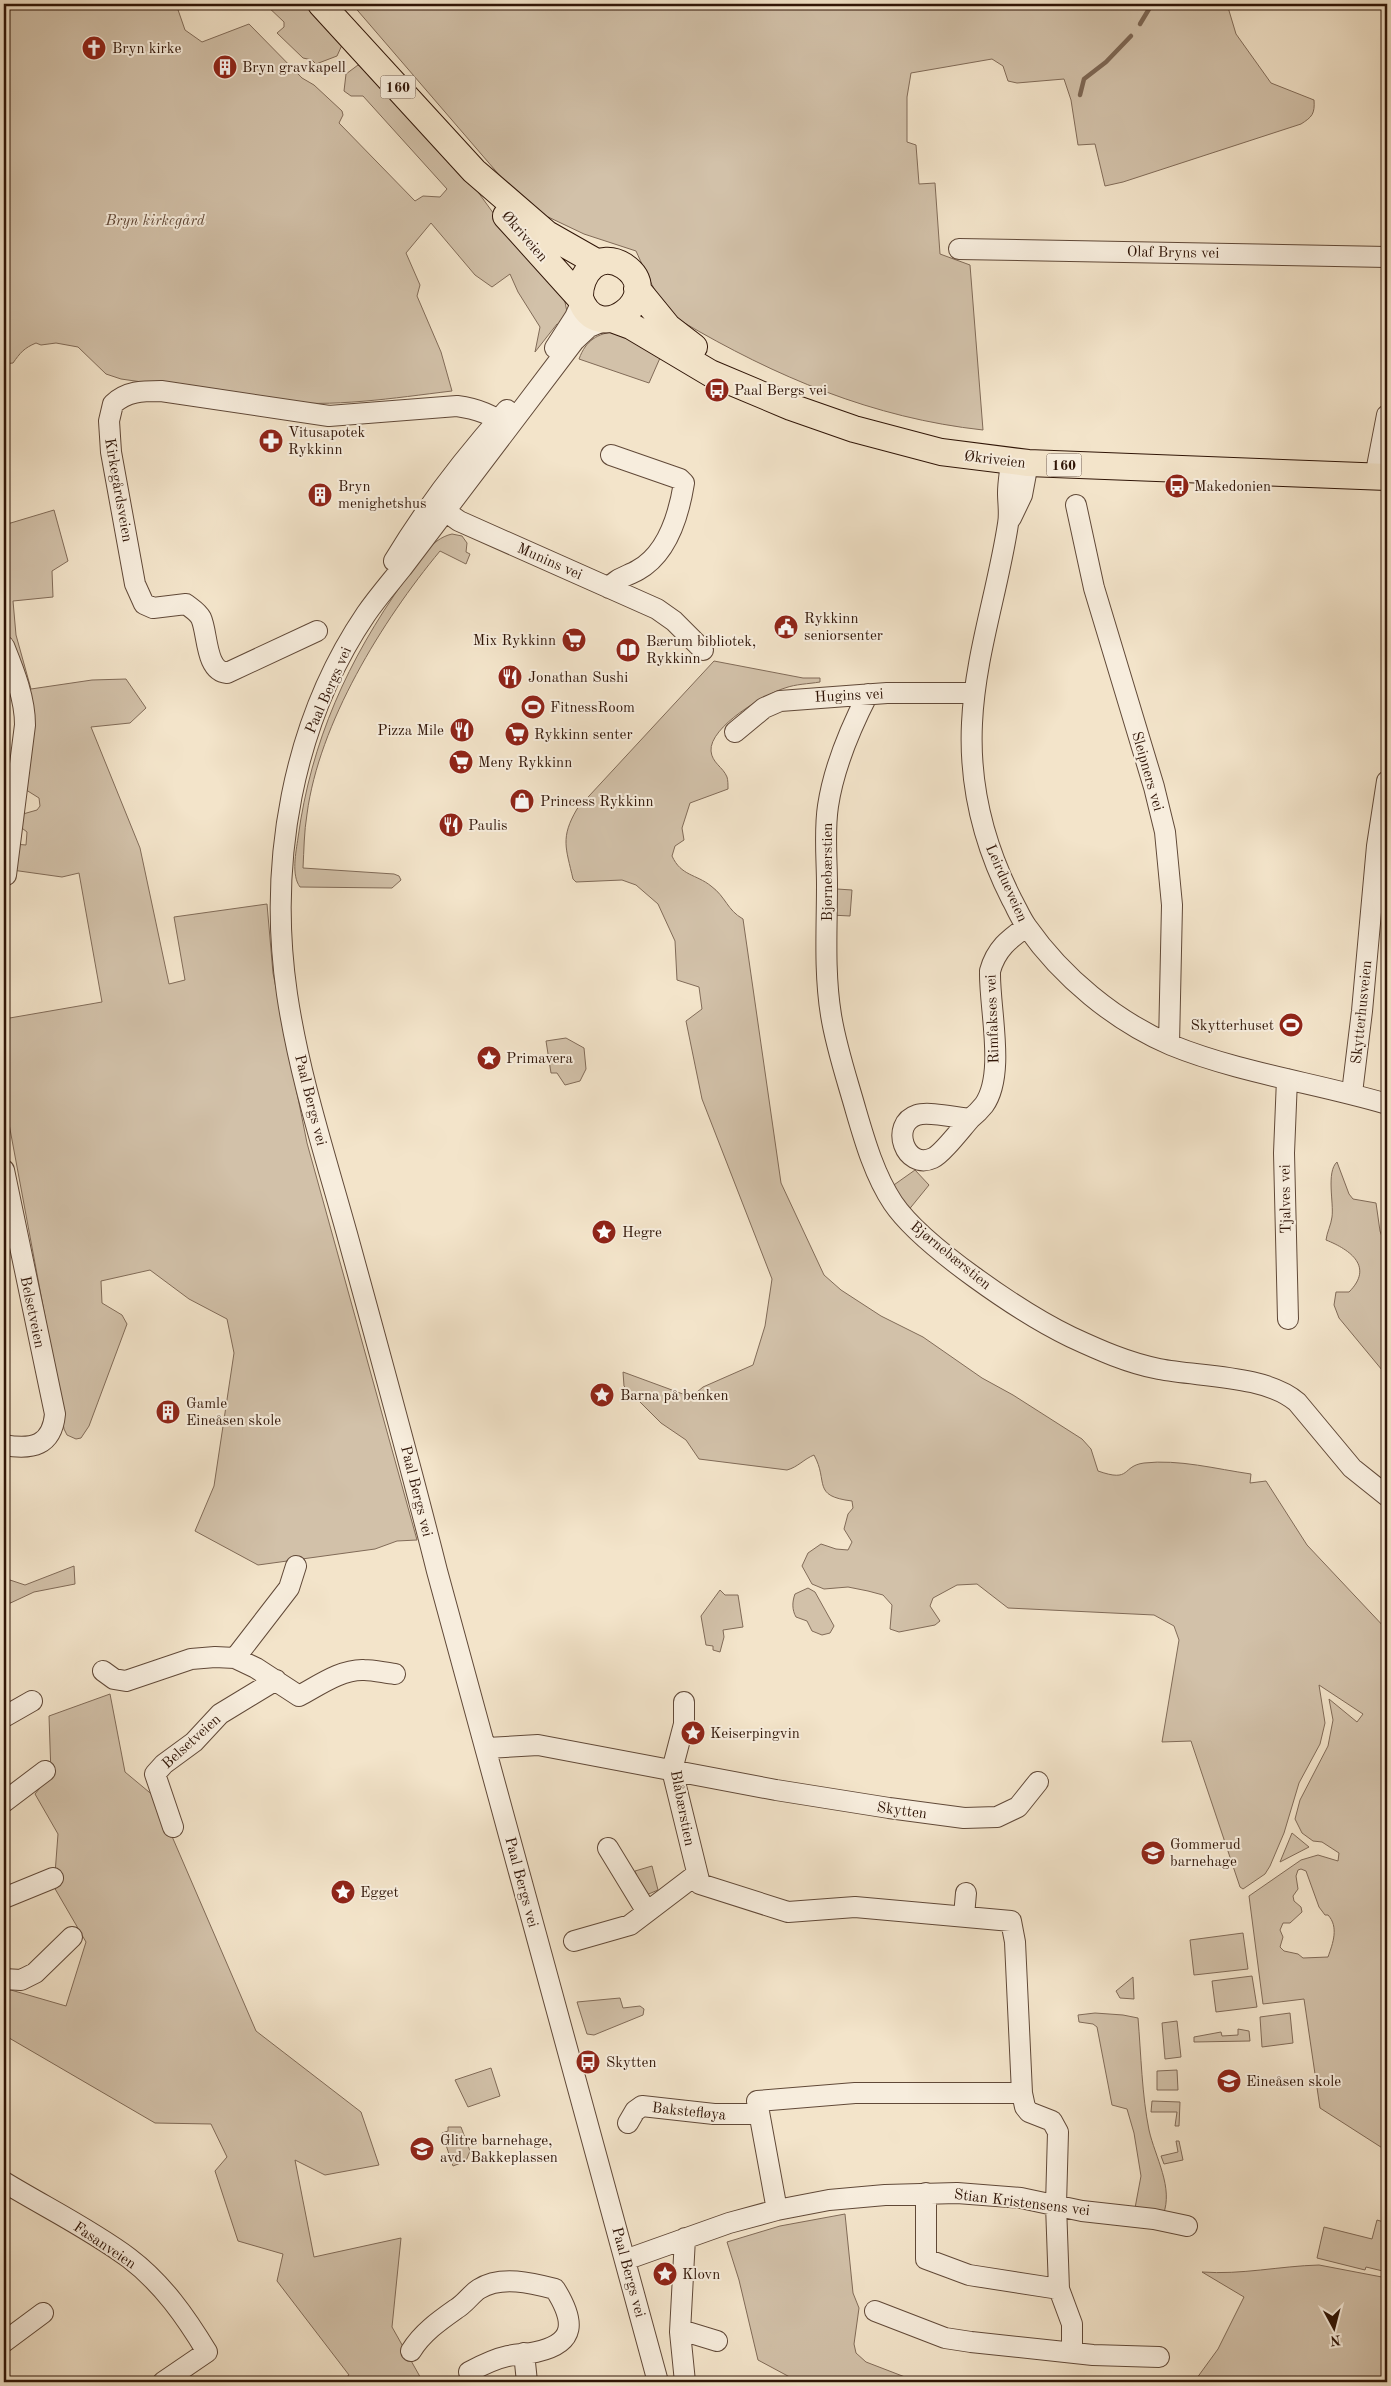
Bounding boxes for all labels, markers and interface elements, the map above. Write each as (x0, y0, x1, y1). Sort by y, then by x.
church icon: Bryn kirke (81, 35, 107, 61)
place label: Bryn kirke (112, 42, 182, 57)
building icon: Bryn gravkapell (212, 54, 238, 80)
place label: Bryn gravkapell (242, 61, 346, 76)
road number: 160 (380, 75, 416, 98)
street label: Økriveien (498, 209, 550, 265)
park label: Bryn kirkegård (104, 214, 206, 229)
street label: Olaf Bryns vei (1127, 245, 1219, 262)
bus stop icon: Paal Bergs vei (704, 377, 730, 403)
place label: Paal Bergs vei (734, 384, 827, 399)
place label: Vitusapotek Rykkinn (288, 426, 366, 458)
pharmacy icon: Vitusapotek Rykkinn (258, 428, 284, 454)
street label: Kirkegårdsveien (101, 437, 134, 543)
street label: Økriveien (963, 449, 1026, 472)
road number: 160 (1046, 454, 1082, 476)
bus stop icon: Makedonien (1164, 473, 1190, 499)
place label: Bryn menighetshus (338, 480, 427, 512)
place label: Makedonien (1194, 480, 1271, 495)
building icon: Bryn menighetshus (307, 482, 333, 508)
street label: Munins vei (514, 541, 584, 583)
place label: Rykkinn seniorsenter (804, 612, 883, 644)
public building icon: Rykkinn seniorsenter (773, 614, 799, 640)
supermarket icon: Mix Rykkinn (561, 627, 587, 653)
place label: Mix Rykkinn (473, 634, 556, 649)
place label: Bærum bibliotek, Rykkinn (646, 635, 756, 667)
library icon: Bærum bibliotek, Rykkinn (615, 637, 641, 663)
street label: Paal Bergs vei (304, 645, 355, 736)
restaurant icon: Jonathan Sushi (497, 664, 523, 690)
place label: Jonathan Sushi (528, 671, 628, 686)
street label: Hugins vei (814, 687, 884, 706)
sports icon: FitnessRoom (520, 694, 546, 720)
place label: FitnessRoom (550, 701, 635, 716)
restaurant icon: Pizza Mile (449, 717, 475, 743)
supermarket icon: Rykkinn senter (504, 721, 530, 747)
place label: Pizza Mile (377, 724, 444, 739)
place label: Rykkinn senter (534, 728, 633, 743)
street label: Sleipners vei (1128, 730, 1165, 813)
supermarket icon: Meny Rykkinn (448, 749, 474, 775)
place label: Meny Rykkinn (478, 756, 572, 771)
shop icon: Princess Rykkinn (509, 788, 535, 814)
place label: Princess Rykkinn (540, 795, 654, 810)
restaurant icon: Paulis (438, 812, 464, 838)
place label: Paulis (468, 819, 508, 834)
street label: Bjørnebærstien (821, 823, 836, 921)
street label: Leirdueveien (982, 843, 1029, 925)
street label: Skytterhusveien (1350, 959, 1375, 1065)
street label: Rimfakses vei (984, 974, 1003, 1064)
sports icon: Skytterhuset (1278, 1012, 1304, 1038)
place label: Skytterhuset (1191, 1019, 1274, 1034)
place icon: Primavera (476, 1045, 502, 1071)
place label: Primavera (506, 1052, 574, 1067)
street label: Paal Bergs vei (291, 1053, 328, 1147)
street label: Tjalves vei (1278, 1164, 1295, 1234)
place icon: Hegre (591, 1219, 617, 1245)
street label: Bjørnebærstien (907, 1219, 993, 1293)
place label: Hegre (622, 1226, 662, 1241)
street label: Belsetveien (17, 1275, 46, 1350)
place icon: Barna på benken (589, 1382, 615, 1408)
place label: Barna på benken (620, 1389, 728, 1404)
place label: Gamle Eineåsen skole (186, 1397, 281, 1429)
building icon: Gamle Eineåsen skole (155, 1399, 181, 1425)
street label: Paal Bergs vei (397, 1444, 434, 1538)
street label: Belsetveien (160, 1712, 224, 1772)
place icon: Keiserpingvin (680, 1720, 706, 1746)
place label: Keiserpingvin (710, 1727, 800, 1742)
street label: Blåbærstien (667, 1769, 696, 1847)
street label: Skytten (876, 1801, 928, 1822)
street label: Paal Bergs vei (501, 1836, 540, 1929)
place label: Gommerud barnehage (1170, 1838, 1241, 1870)
school or university icon: Gommerud barnehage (1140, 1840, 1166, 1866)
place icon: Egget (330, 1879, 356, 1905)
place label: Egget (360, 1886, 399, 1901)
bus stop icon: Skytten (575, 2049, 601, 2075)
place label: Skytten (606, 2056, 657, 2071)
school or university icon: Eineåsen skole (1216, 2068, 1242, 2094)
place label: Eineåsen skole (1246, 2075, 1341, 2090)
street label: Bakstefløya (651, 2101, 727, 2124)
place label: Glitre barnehage, avd. Bakkeplassen (440, 2134, 558, 2166)
school or university icon: Glitre barnehage, avd. Bakkeplassen (409, 2136, 435, 2162)
street label: Stian Kristensens vei (953, 2188, 1091, 2219)
street label: Fasanveien (70, 2220, 138, 2273)
street label: Paal Bergs vei (608, 2226, 647, 2319)
place icon: Klovn (652, 2261, 678, 2287)
place label: Klovn (682, 2268, 720, 2283)
north arrow (1308, 2304, 1358, 2354)
text: N (1329, 2332, 1342, 2348)

